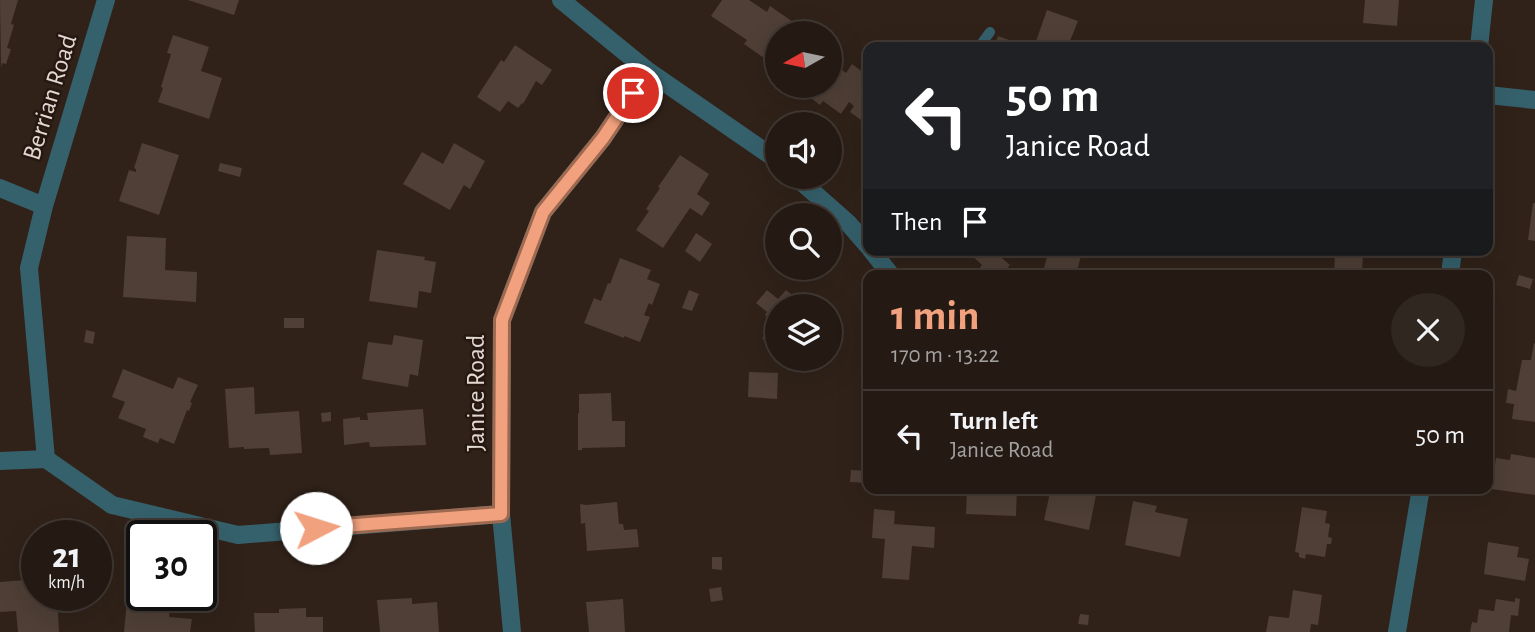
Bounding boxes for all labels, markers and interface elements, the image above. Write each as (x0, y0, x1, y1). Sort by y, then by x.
north arrow (765, 21, 842, 98)
map controls (765, 21, 842, 371)
street label: Berrian Road (19, 31, 81, 163)
pin (603, 63, 663, 123)
icon: left (891, 70, 982, 161)
text: 50 m (1006, 72, 1100, 121)
icon: arrive (614, 74, 652, 112)
button: sound (765, 112, 842, 189)
text: Janice Road (1006, 130, 1150, 162)
button: search (765, 203, 842, 280)
icon: arrive (956, 203, 994, 241)
text: Then (891, 209, 942, 235)
button: close (1391, 293, 1465, 367)
button: layers (765, 294, 842, 371)
text: 1 min (891, 295, 980, 337)
street label: Janice Road (463, 334, 489, 452)
text: 170 m · 13:22 (891, 344, 999, 367)
text: Turn left (950, 408, 1038, 434)
icon: left (891, 417, 929, 455)
text: 50 m (1415, 422, 1465, 448)
text: Janice Road (950, 439, 1054, 462)
position arrow (279, 491, 353, 565)
speed limit sign: 30 (126, 520, 217, 611)
text: 21 (52, 539, 81, 574)
text: km/h (48, 574, 85, 592)

